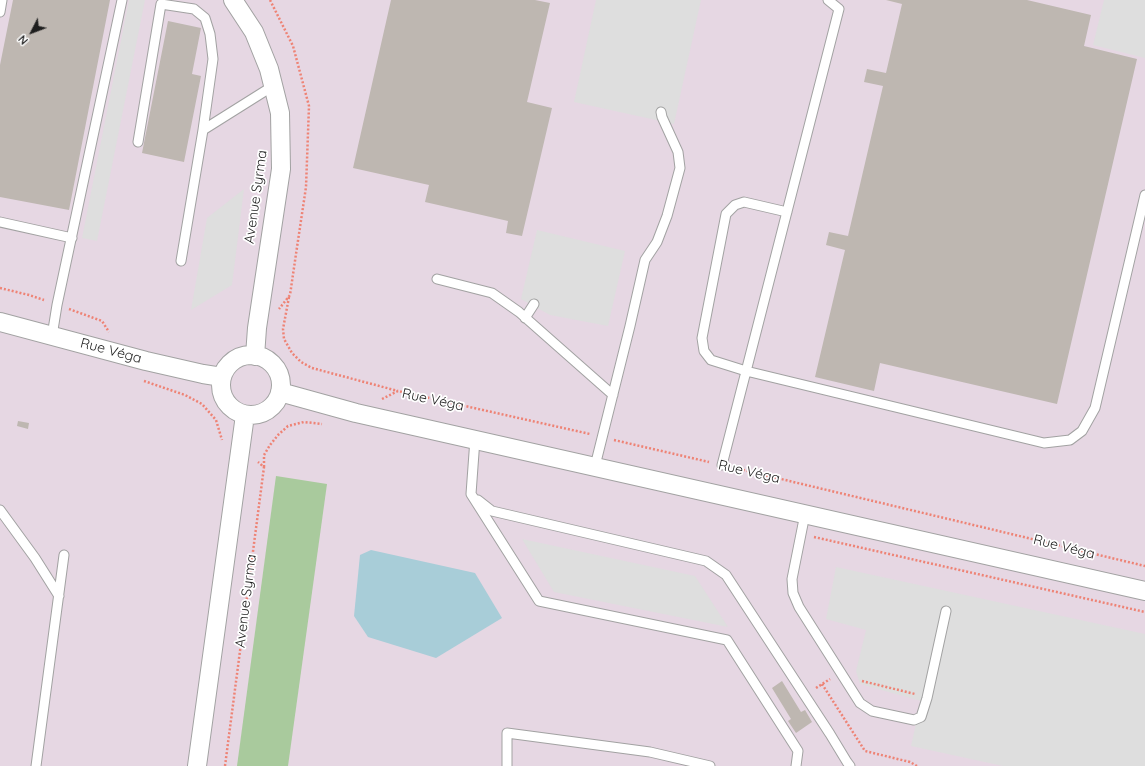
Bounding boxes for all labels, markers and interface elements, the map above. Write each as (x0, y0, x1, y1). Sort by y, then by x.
north arrow (12, 12, 52, 52)
text: N (15, 32, 31, 48)
street label: Avenue Syrma (241, 149, 271, 245)
street label: Rue Véga (78, 335, 144, 367)
street label: Rue Véga (400, 385, 466, 415)
street label: Rue Véga (716, 457, 782, 487)
street label: Rue Véga (1031, 531, 1097, 563)
street label: Avenue Syrma (232, 553, 260, 649)

